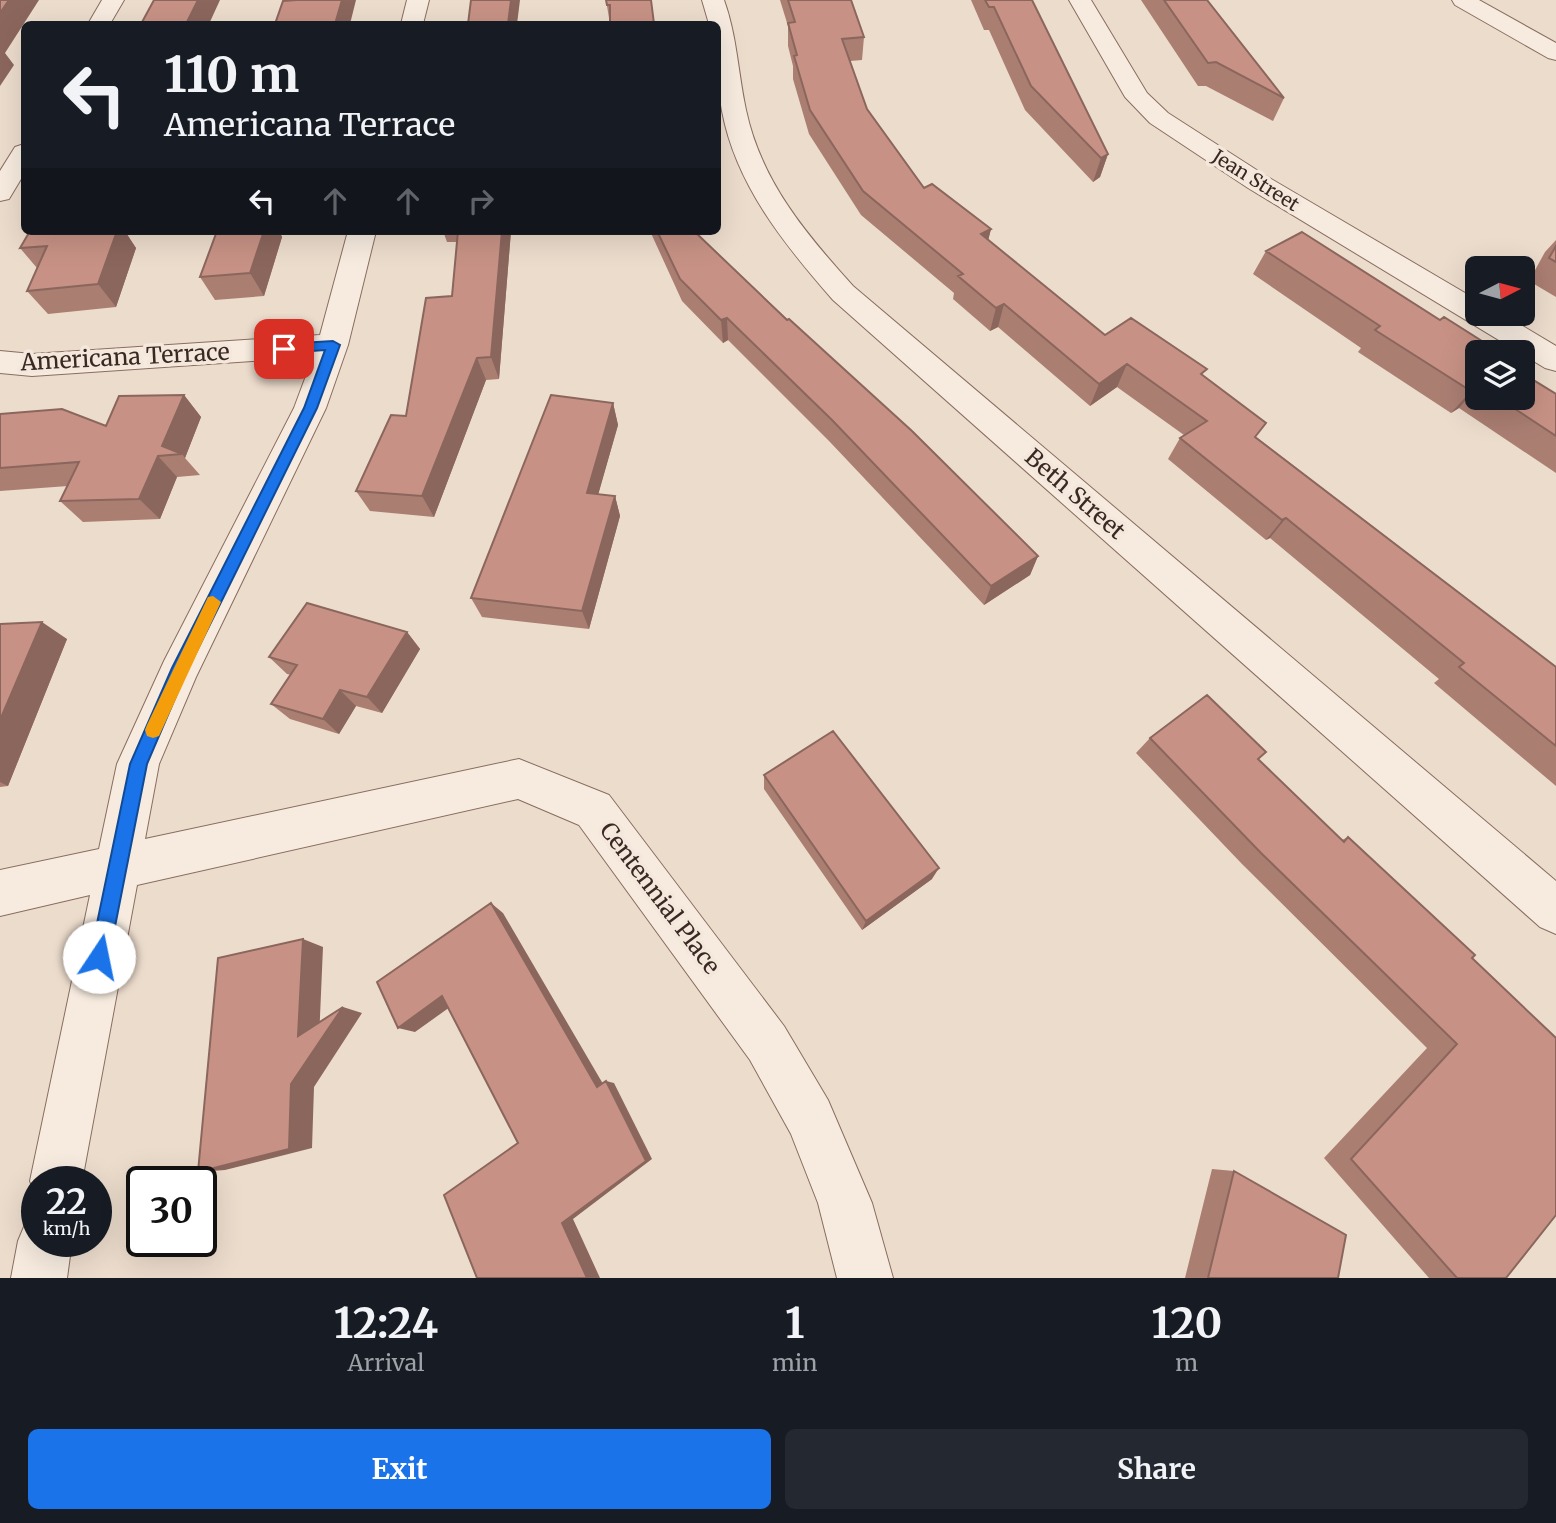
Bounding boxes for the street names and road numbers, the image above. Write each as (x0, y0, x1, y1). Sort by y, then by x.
street label: Jean Street (1207, 143, 1304, 216)
street label: Americana Terrace (19, 337, 230, 377)
street label: Beth Street (1019, 442, 1131, 545)
street label: Centennial Place (594, 816, 727, 979)

